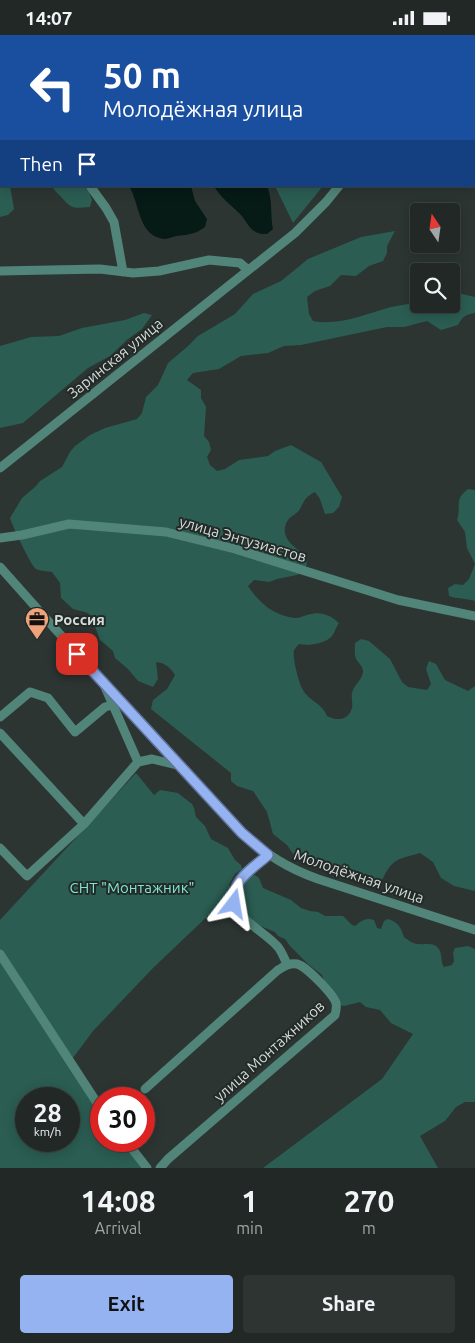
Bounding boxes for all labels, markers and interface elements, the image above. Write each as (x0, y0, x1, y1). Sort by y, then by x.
text: 14:07 (25, 7, 73, 29)
icon: left (20, 55, 85, 120)
text: 50 m (103, 55, 181, 95)
text: Молодёжная улица (103, 96, 303, 121)
icon: arrive (73, 150, 101, 178)
text: Then (20, 153, 63, 175)
north arrow (410, 203, 460, 253)
map controls (410, 203, 460, 313)
button: search (410, 263, 460, 313)
street label: Заринская улица (64, 314, 166, 402)
street label: улица Энтузиастов (178, 513, 308, 565)
office icon: Россия (24, 606, 50, 640)
place label: Россия (54, 611, 105, 628)
pin (56, 633, 98, 675)
icon: arrive (63, 640, 91, 668)
street label: Молодёжная улица (292, 846, 426, 906)
position arrow (207, 877, 259, 929)
park label: СНТ "Монтажник" (70, 879, 194, 896)
street label: улица Монтажников (210, 997, 328, 1105)
speed limit sign: 30 (90, 1087, 155, 1152)
text: 28 (33, 1099, 62, 1127)
text: km/h (34, 1125, 61, 1138)
text: 14:08 (81, 1184, 156, 1218)
text: 1 (241, 1184, 258, 1218)
text: 270 (344, 1184, 394, 1218)
text: Arrival (95, 1219, 141, 1237)
text: min (236, 1219, 263, 1237)
text: m (362, 1219, 376, 1237)
button: Exit (20, 1275, 233, 1333)
button: Share (243, 1275, 455, 1333)

